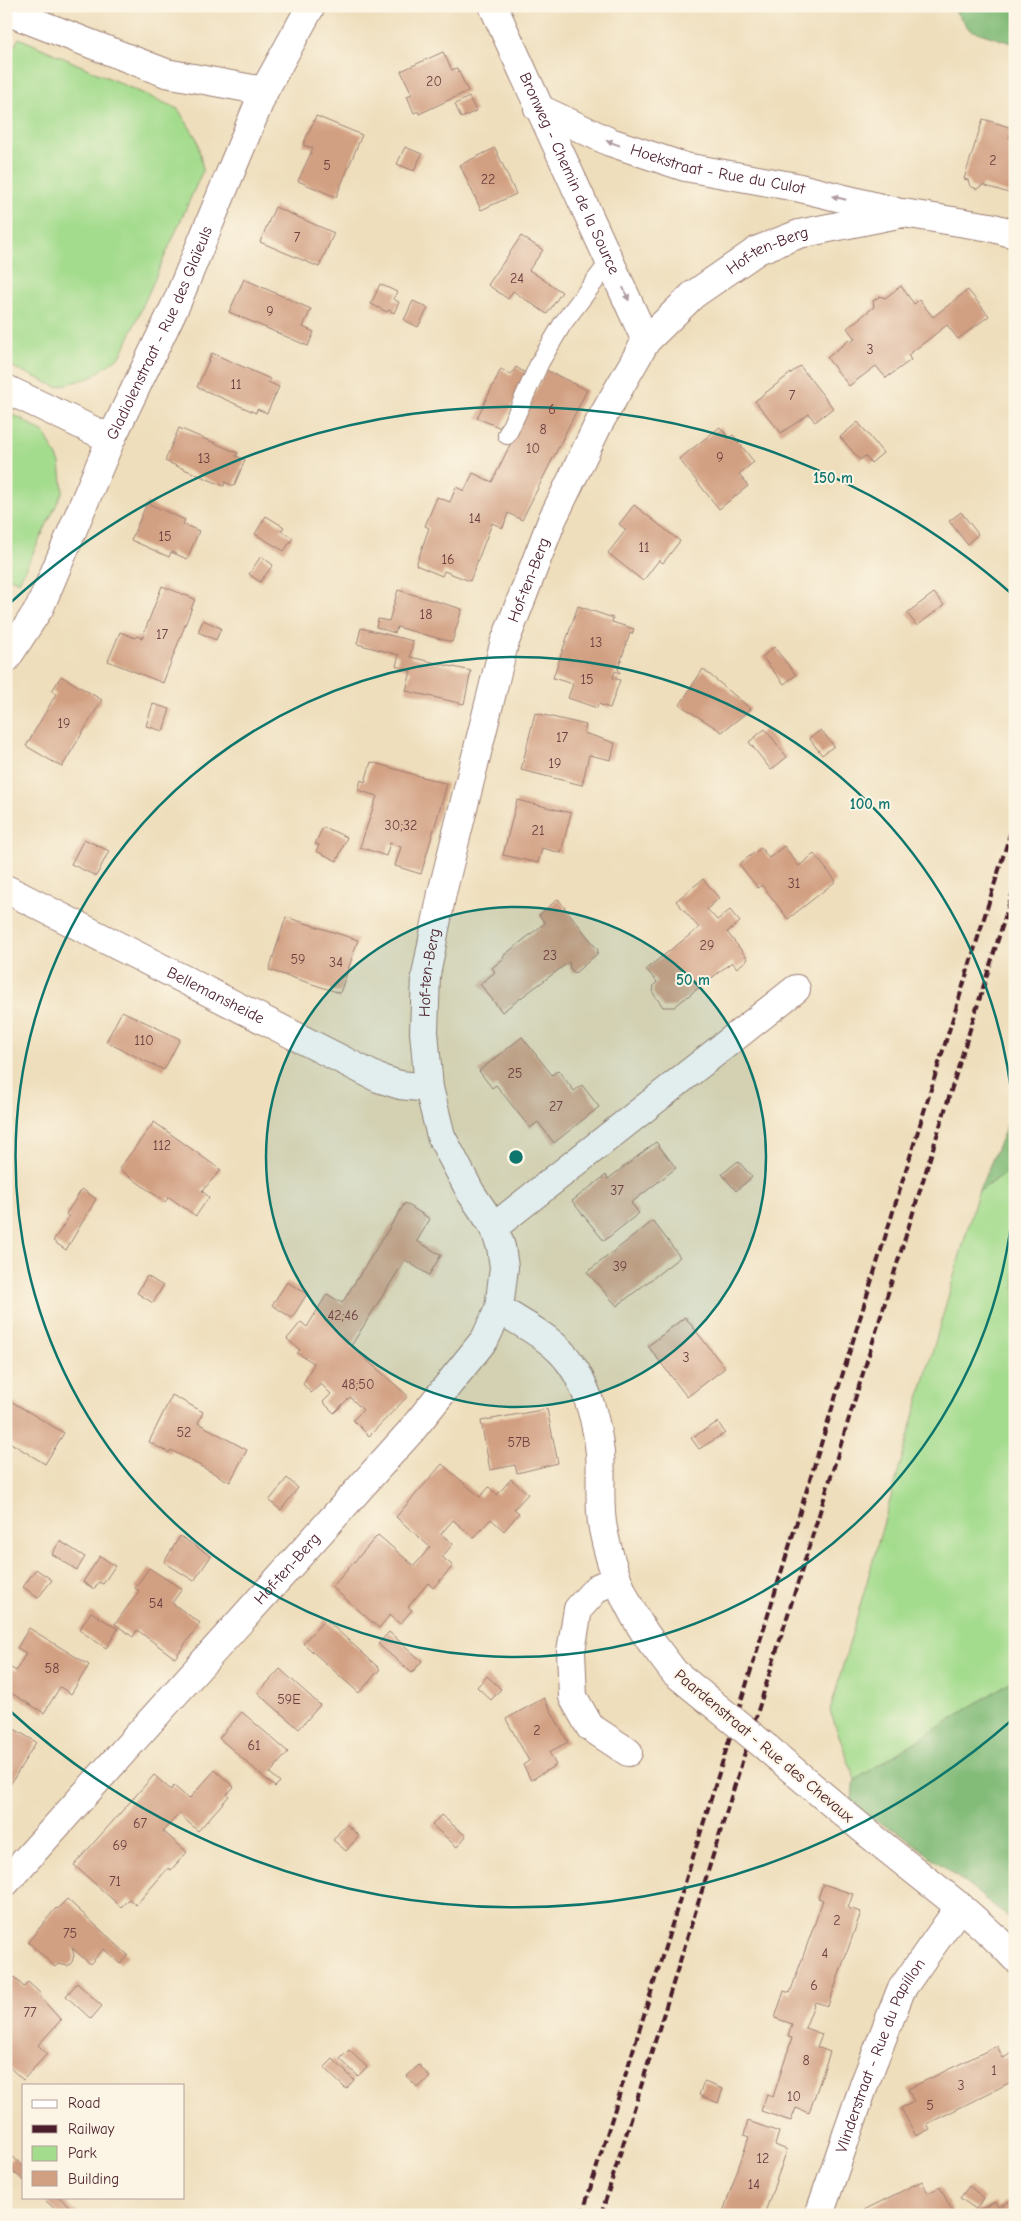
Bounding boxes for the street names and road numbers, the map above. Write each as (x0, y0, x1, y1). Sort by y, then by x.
street label: Bronweg - Chemin de la Source (516, 70, 623, 277)
street label: Hoekstraat - Rue du Culot (628, 140, 807, 198)
street label: Hof-ten-Berg (723, 223, 810, 278)
street label: Gladiolenstraat - Rue des Glaïeuls (103, 224, 216, 443)
street label: Hof-ten-Berg (504, 535, 553, 625)
street label: Hof-ten-Berg (416, 927, 444, 1017)
street label: Bellemansheide (164, 963, 267, 1028)
street label: Hof-ten-Berg (251, 1529, 324, 1608)
street label: Paardenstraat - Rue des Chevaux (671, 1666, 857, 1826)
street label: Vlinderstraat - Rue du Papillon (832, 1955, 929, 2155)

